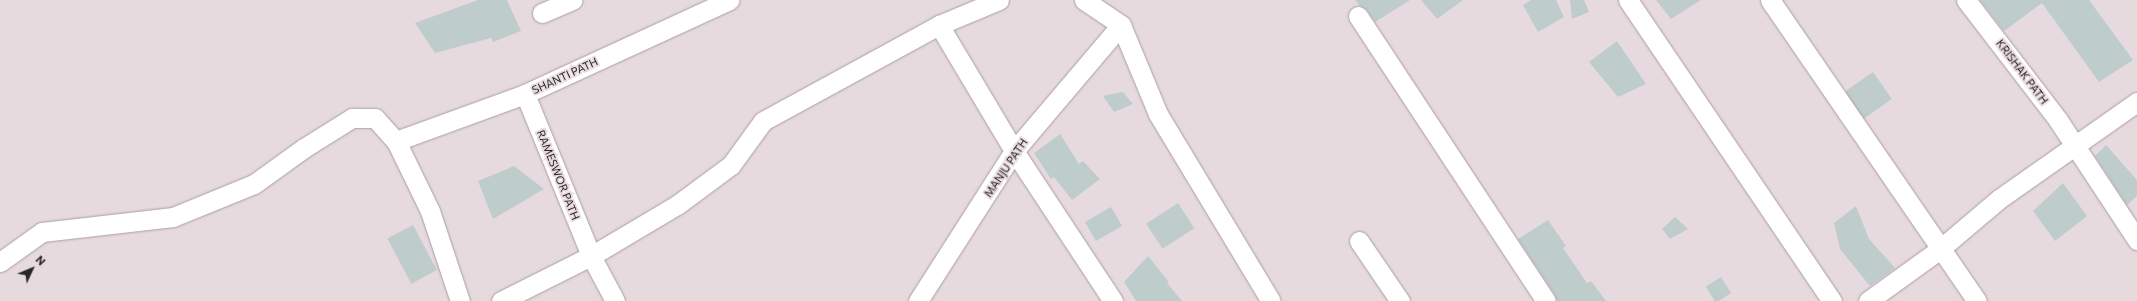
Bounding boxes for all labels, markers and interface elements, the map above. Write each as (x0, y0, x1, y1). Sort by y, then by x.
street label: KRISHAK PATH (1993, 37, 2051, 107)
street label: SHANTI PATH (530, 55, 600, 97)
street label: RAMESWOR PATH (534, 128, 582, 222)
street label: MANJU PATH (982, 136, 1030, 200)
north arrow (12, 249, 52, 289)
text: N (33, 253, 49, 268)

